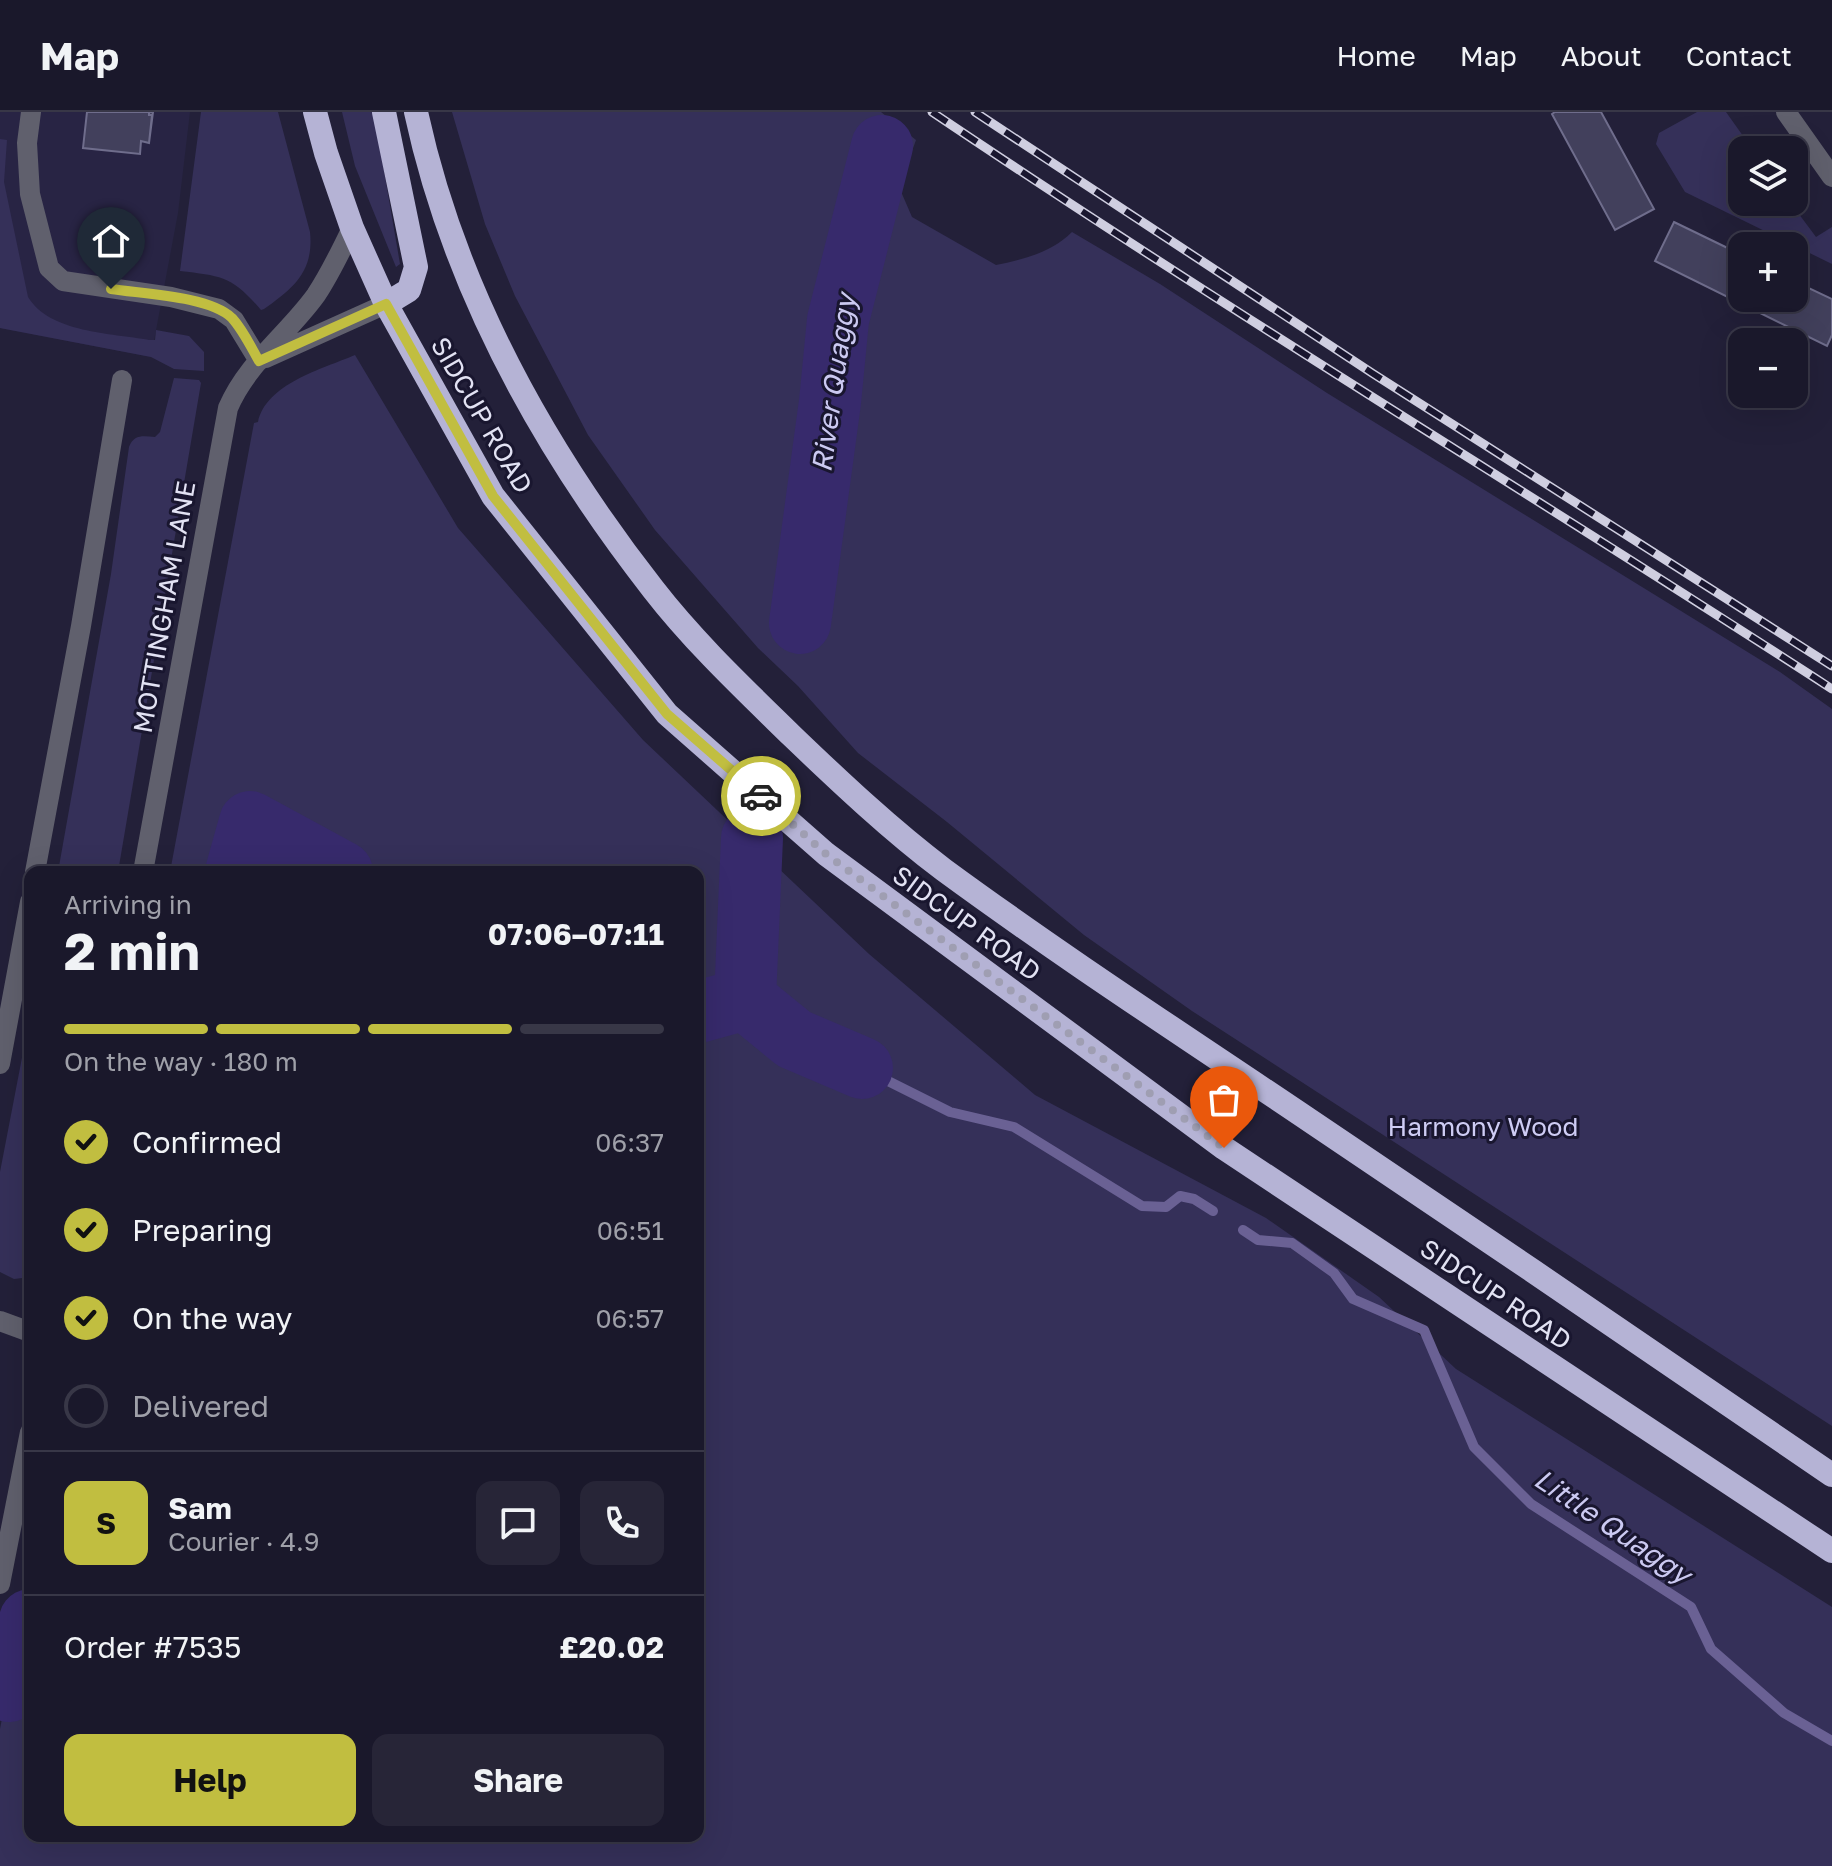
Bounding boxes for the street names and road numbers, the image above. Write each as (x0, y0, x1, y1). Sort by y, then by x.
street label: SIDCUP ROAD (425, 331, 539, 499)
street label: MOTTINGHAM LANE (127, 479, 201, 735)
street label: SIDCUP ROAD (887, 859, 1047, 987)
street label: SIDCUP ROAD (1415, 1232, 1577, 1356)

